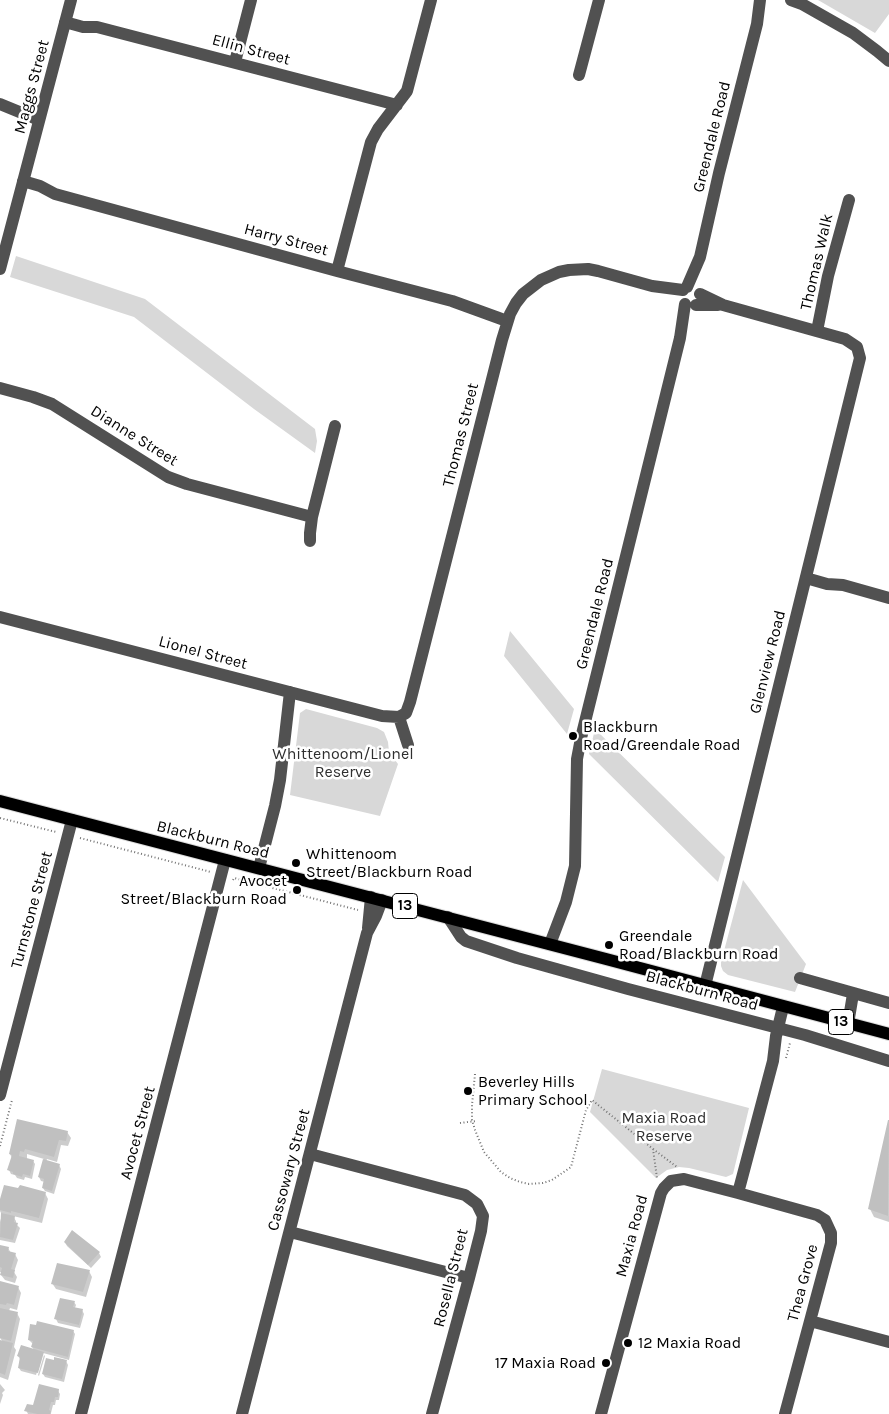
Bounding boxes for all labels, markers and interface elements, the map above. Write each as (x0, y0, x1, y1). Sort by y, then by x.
street label: Ellin Street (210, 30, 292, 70)
street label: Maggs Street (10, 38, 54, 136)
street label: Greendale Road (689, 79, 735, 195)
street label: Thomas Walk (797, 212, 837, 312)
street label: Harry Street (242, 220, 330, 260)
street label: Thomas Street (439, 381, 483, 489)
street label: Dianne Street (87, 402, 181, 470)
street label: Greendale Road (572, 556, 618, 672)
street label: Glenview Road (746, 608, 790, 716)
street label: Lionel Street (157, 632, 249, 674)
place label: Blackburn Road/Greendale Road (583, 717, 741, 755)
marker: Blackburn Road/Greendale Road (567, 730, 579, 742)
park label: Whittenoom/Lionel Reserve (272, 744, 414, 782)
street label: Blackburn Road (155, 817, 271, 863)
place label: Whittenoom Street/Blackburn Road (306, 844, 473, 882)
street label: Turnstone Street (7, 849, 57, 971)
marker: Whittenoom Street/Blackburn Road (290, 857, 302, 869)
place label: Avocet Street/Blackburn Road (120, 871, 287, 909)
marker: Avocet Street/Blackburn Road (291, 884, 303, 896)
road number: 13 (392, 894, 418, 918)
place label: Greendale Road/Blackburn Road (619, 926, 778, 964)
marker: Greendale Road/Blackburn Road (603, 939, 615, 951)
street label: Blackburn Road (644, 967, 760, 1015)
road number: 13 (828, 1010, 854, 1034)
place label: Beverley Hills Primary School (478, 1072, 588, 1110)
street label: Avocet Street (116, 1084, 160, 1182)
marker: Beverley Hills Primary School (462, 1085, 474, 1097)
street label: Cassowary Street (263, 1107, 315, 1233)
park label: Maxia Road Reserve (622, 1108, 706, 1146)
street label: Maxia Road (612, 1193, 652, 1279)
street label: Rosella Street (430, 1227, 472, 1329)
street label: Thea Grove (783, 1242, 823, 1324)
place label: 12 Maxia Road (638, 1333, 741, 1353)
marker: 12 Maxia Road (622, 1337, 634, 1349)
place label: 17 Maxia Road (495, 1353, 596, 1373)
marker: 17 Maxia Road (600, 1357, 612, 1369)

